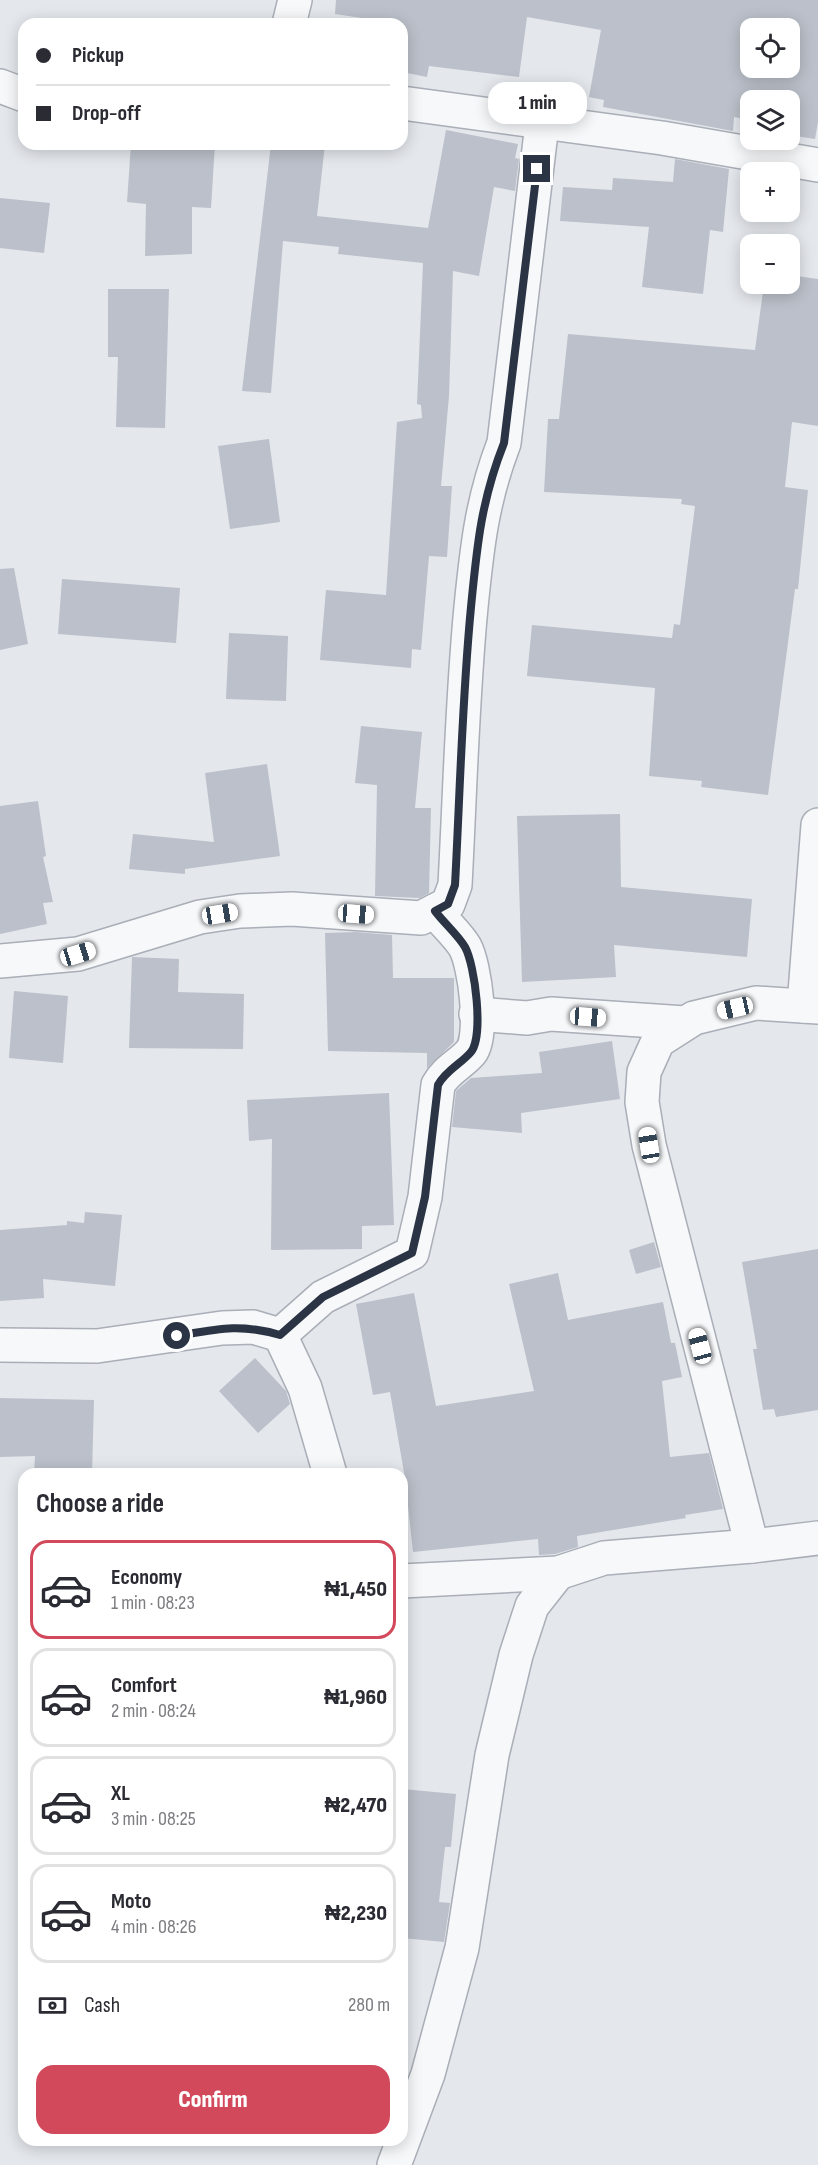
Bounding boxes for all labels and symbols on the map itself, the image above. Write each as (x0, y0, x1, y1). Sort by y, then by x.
callout: 1 min (488, 82, 586, 124)
route end (523, 155, 550, 182)
car (201, 902, 239, 926)
car (337, 904, 375, 924)
car (58, 940, 98, 968)
car (715, 995, 755, 1021)
car (569, 1007, 607, 1027)
car (637, 1126, 661, 1164)
route start (163, 1322, 190, 1349)
car (687, 1326, 713, 1366)

